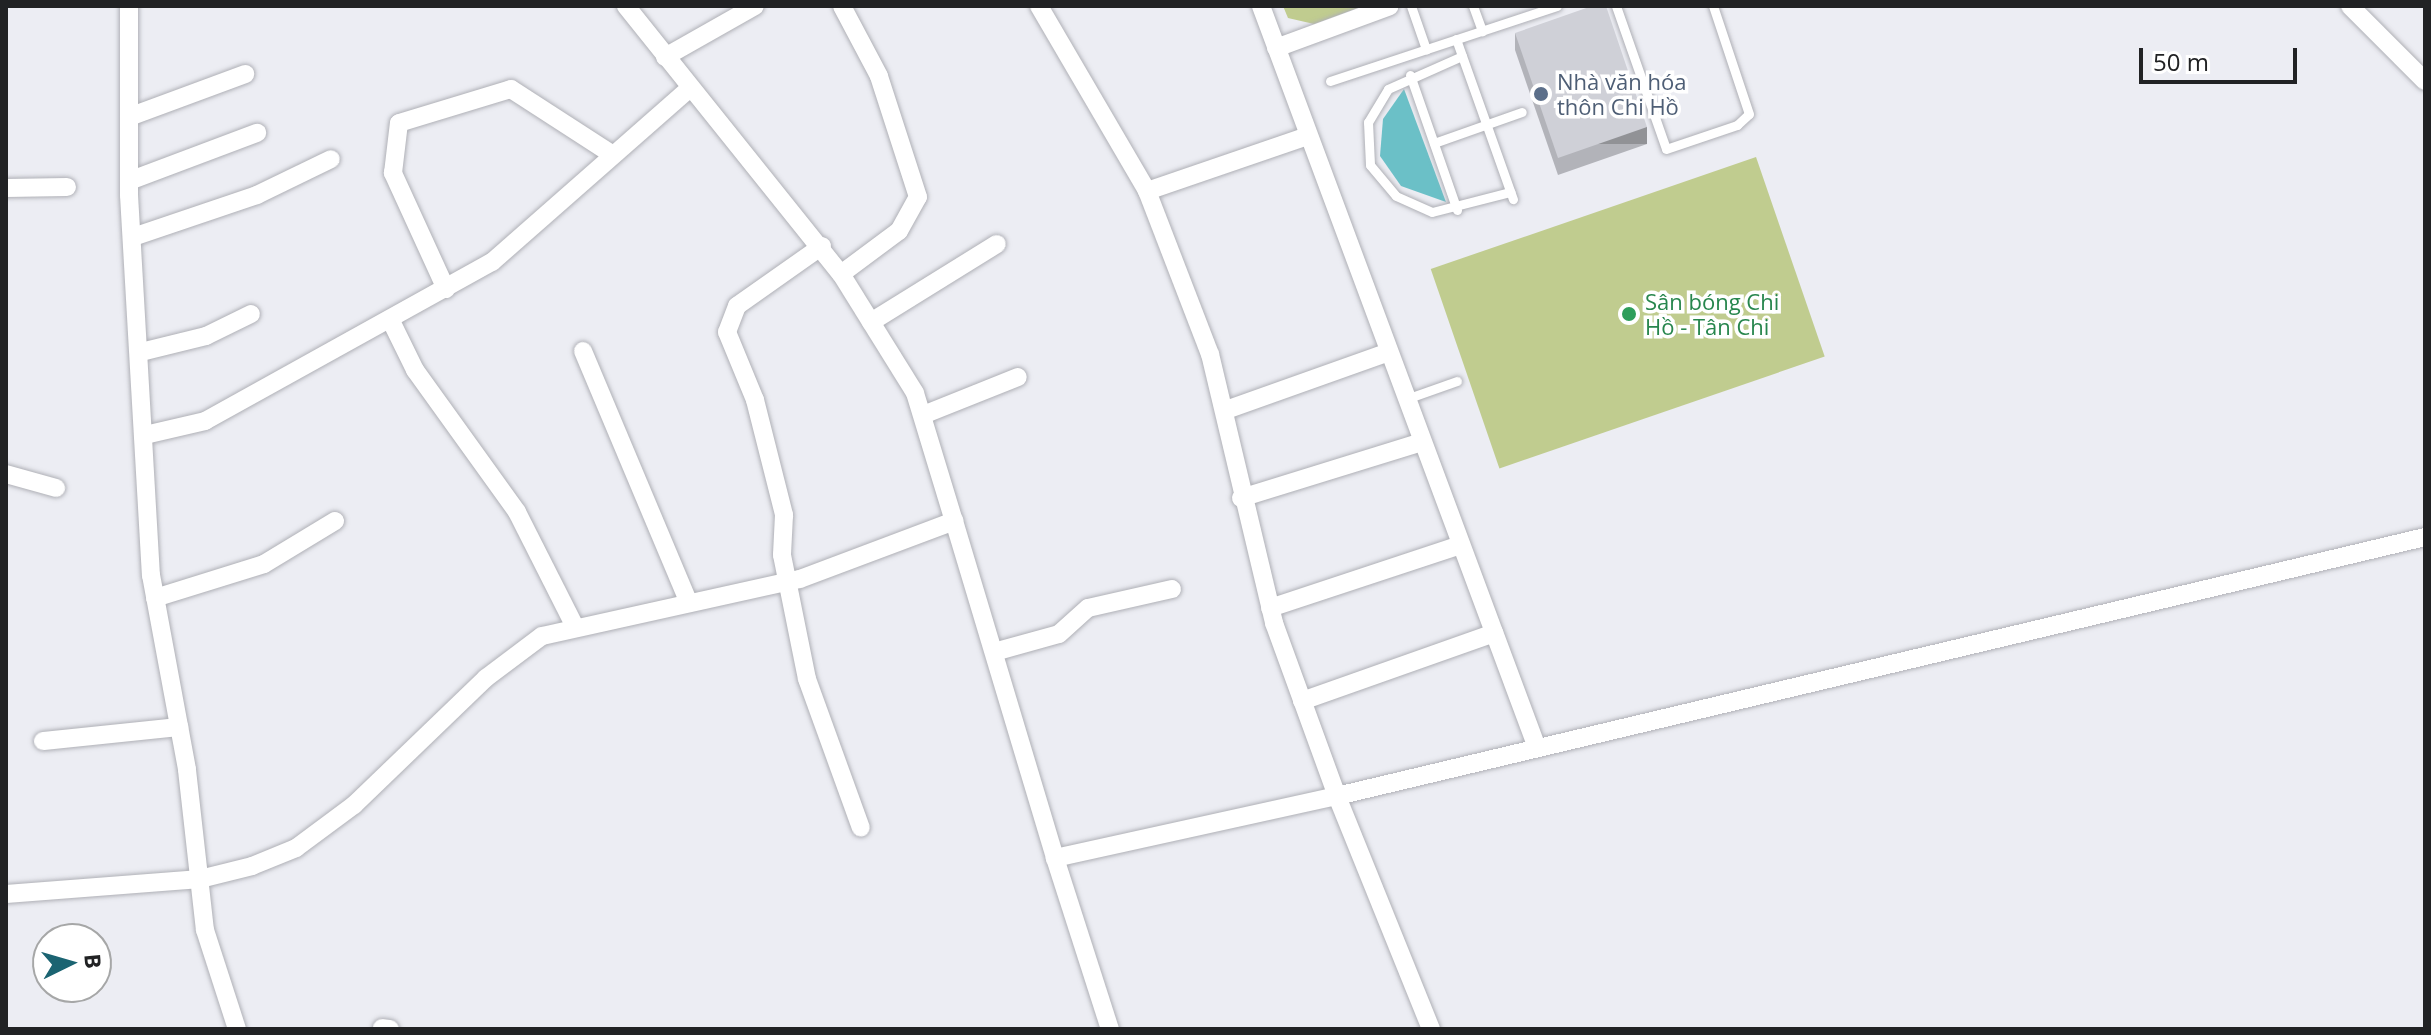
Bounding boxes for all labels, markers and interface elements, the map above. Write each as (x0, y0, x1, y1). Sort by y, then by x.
scale bar (2143, 32, 2301, 82)
text: 50 m (2153, 45, 2209, 78)
place label: Nhà văn hóa thôn Chi Hồ (1557, 68, 1686, 120)
marker: Nhà văn hóa thôn Chi Hồ (1532, 85, 1550, 103)
place label: Sân bóng Chi Hồ - Tân Chi (1645, 288, 1779, 340)
marker: Sân bóng Chi Hồ - Tân Chi (1620, 305, 1638, 323)
north arrow (32, 923, 112, 1003)
text: B (78, 952, 110, 970)

